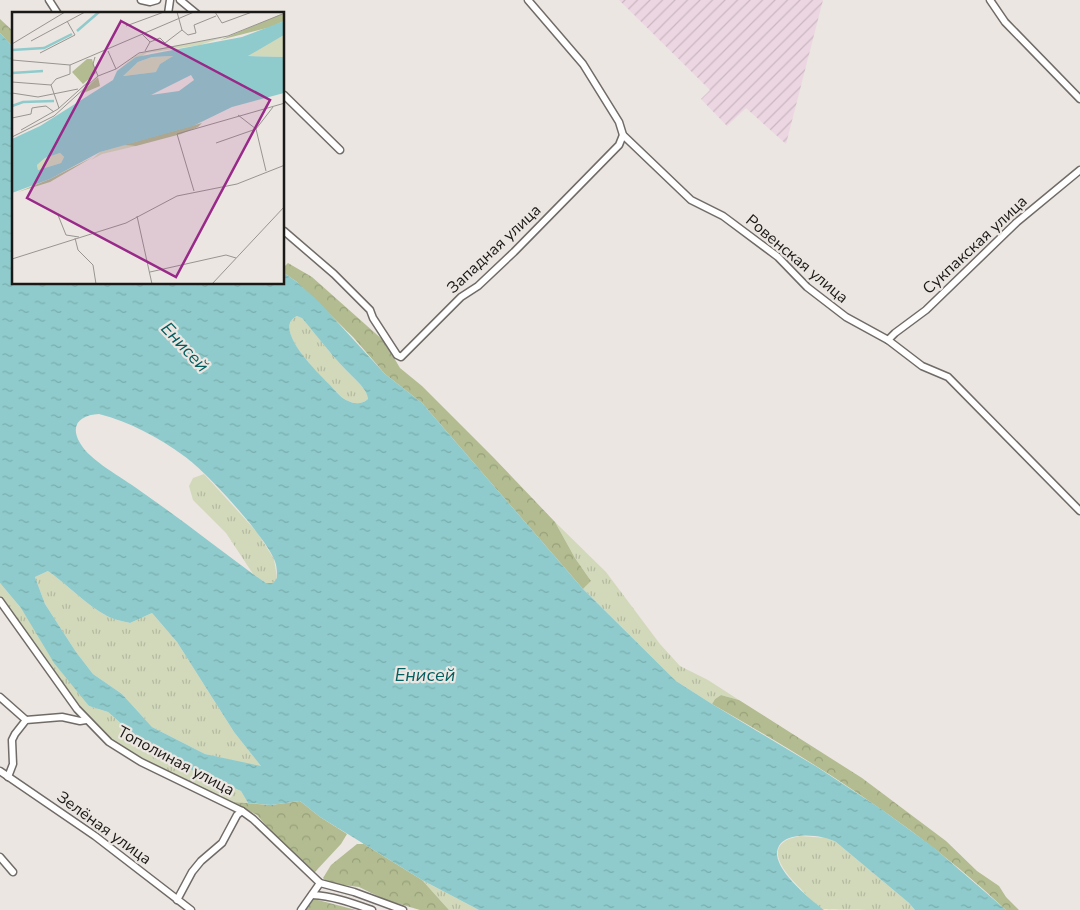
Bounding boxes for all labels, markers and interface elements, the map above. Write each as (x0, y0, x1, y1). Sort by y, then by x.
inset map (12, 12, 285, 285)
street label: Сукпакская улица (918, 191, 1032, 299)
street label: Западная улица (442, 199, 546, 299)
street label: Ровенская улица (741, 210, 853, 308)
water label: Енисей (156, 317, 214, 377)
water label: Енисей (395, 663, 455, 687)
street label: Тополиная улица (114, 721, 238, 801)
street label: Зелёная улица (52, 786, 156, 870)

